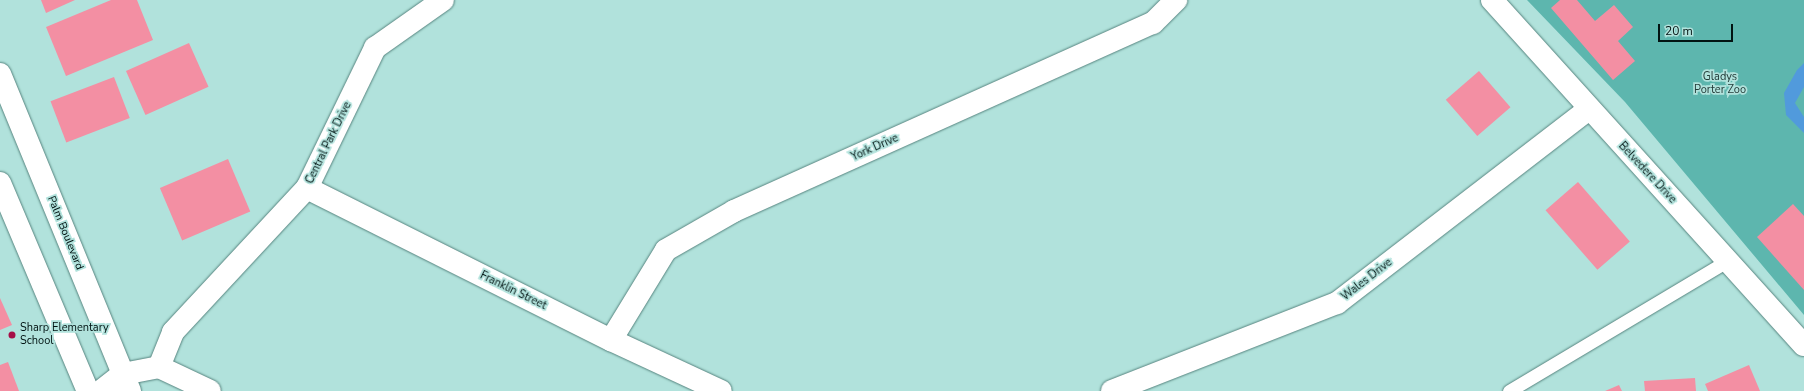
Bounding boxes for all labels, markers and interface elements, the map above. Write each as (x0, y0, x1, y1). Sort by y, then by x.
scale bar (1660, 16, 1735, 42)
text: 20 m (1665, 23, 1693, 39)
park label: Gladys Porter Zoo (1694, 71, 1746, 97)
street label: Central Park Drive (303, 100, 355, 186)
street label: York Drive (849, 132, 901, 164)
street label: Belvedere Drive (1615, 140, 1679, 206)
street label: Palm Boulevard (44, 194, 86, 272)
street label: Wales Drive (1339, 256, 1395, 304)
street label: Franklin Street (478, 269, 548, 313)
place label: Sharp Elementary School (20, 322, 109, 348)
marker: Sharp Elementary School (7, 330, 17, 340)

